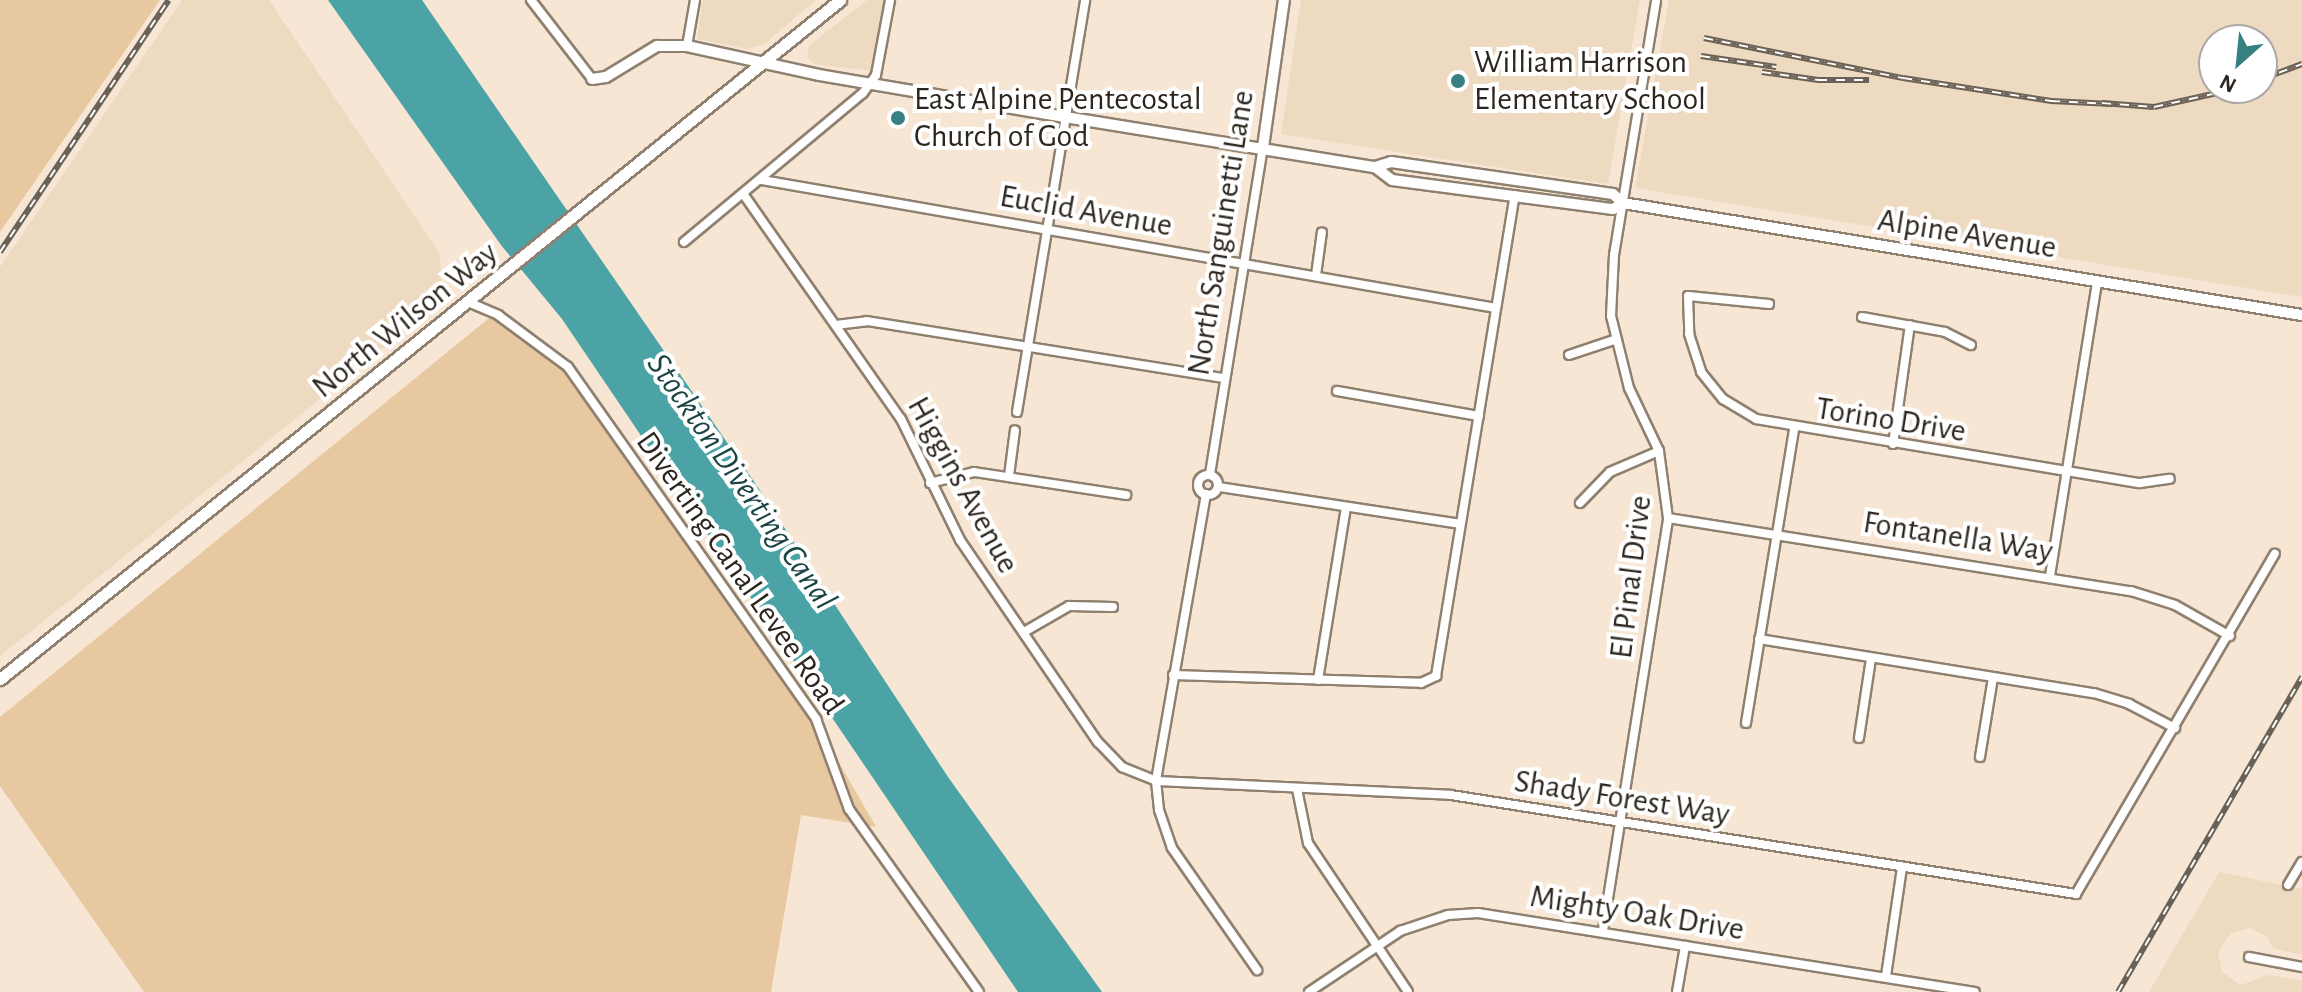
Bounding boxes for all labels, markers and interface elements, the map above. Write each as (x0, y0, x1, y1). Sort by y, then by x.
north arrow (2198, 24, 2278, 104)
place label: William Harrison Elementary School (1474, 44, 1706, 119)
text: N (2216, 70, 2240, 97)
marker: William Harrison Elementary School (1449, 72, 1467, 90)
place label: East Alpine Pentecostal Church of God (914, 81, 1202, 156)
street label: North Sanguinetti Lane (1180, 88, 1262, 378)
marker: East Alpine Pentecostal Church of God (889, 109, 907, 127)
street label: Euclid Avenue (997, 177, 1175, 245)
street label: Alpine Avenue (1875, 201, 2059, 267)
street label: North Wilson Way (305, 234, 505, 406)
water label: Stockton Diverting Canal (637, 346, 845, 618)
street label: Torino Drive (1813, 389, 1969, 451)
street label: Higgins Avenue (899, 390, 1027, 580)
street label: Diverting Canal Levee Road (628, 424, 852, 722)
street label: El Pinal Drive (1602, 493, 1660, 661)
street label: Fontanella Way (1861, 503, 2055, 571)
street label: Shady Forest Way (1512, 762, 1732, 834)
street label: Mighty Oak Drive (1527, 877, 1747, 949)

